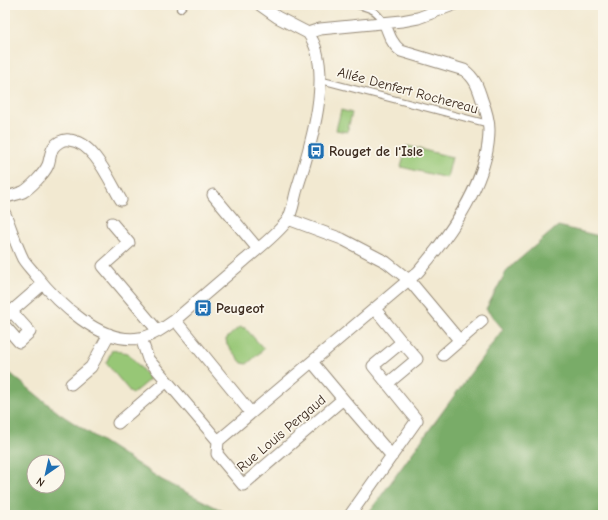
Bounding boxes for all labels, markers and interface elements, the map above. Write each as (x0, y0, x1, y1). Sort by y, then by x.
street label: Allée Denfert Rochereau (336, 64, 480, 117)
bus stop icon: Rouget de l'Isle (306, 141, 326, 161)
place label: Rouget de l'Isle (329, 143, 423, 160)
bus stop icon: Peugeot (193, 298, 213, 318)
place label: Peugeot (216, 300, 265, 317)
street label: Rue Louis Pergaud (233, 391, 329, 476)
north arrow (26, 454, 66, 494)
text: N (34, 474, 47, 489)

